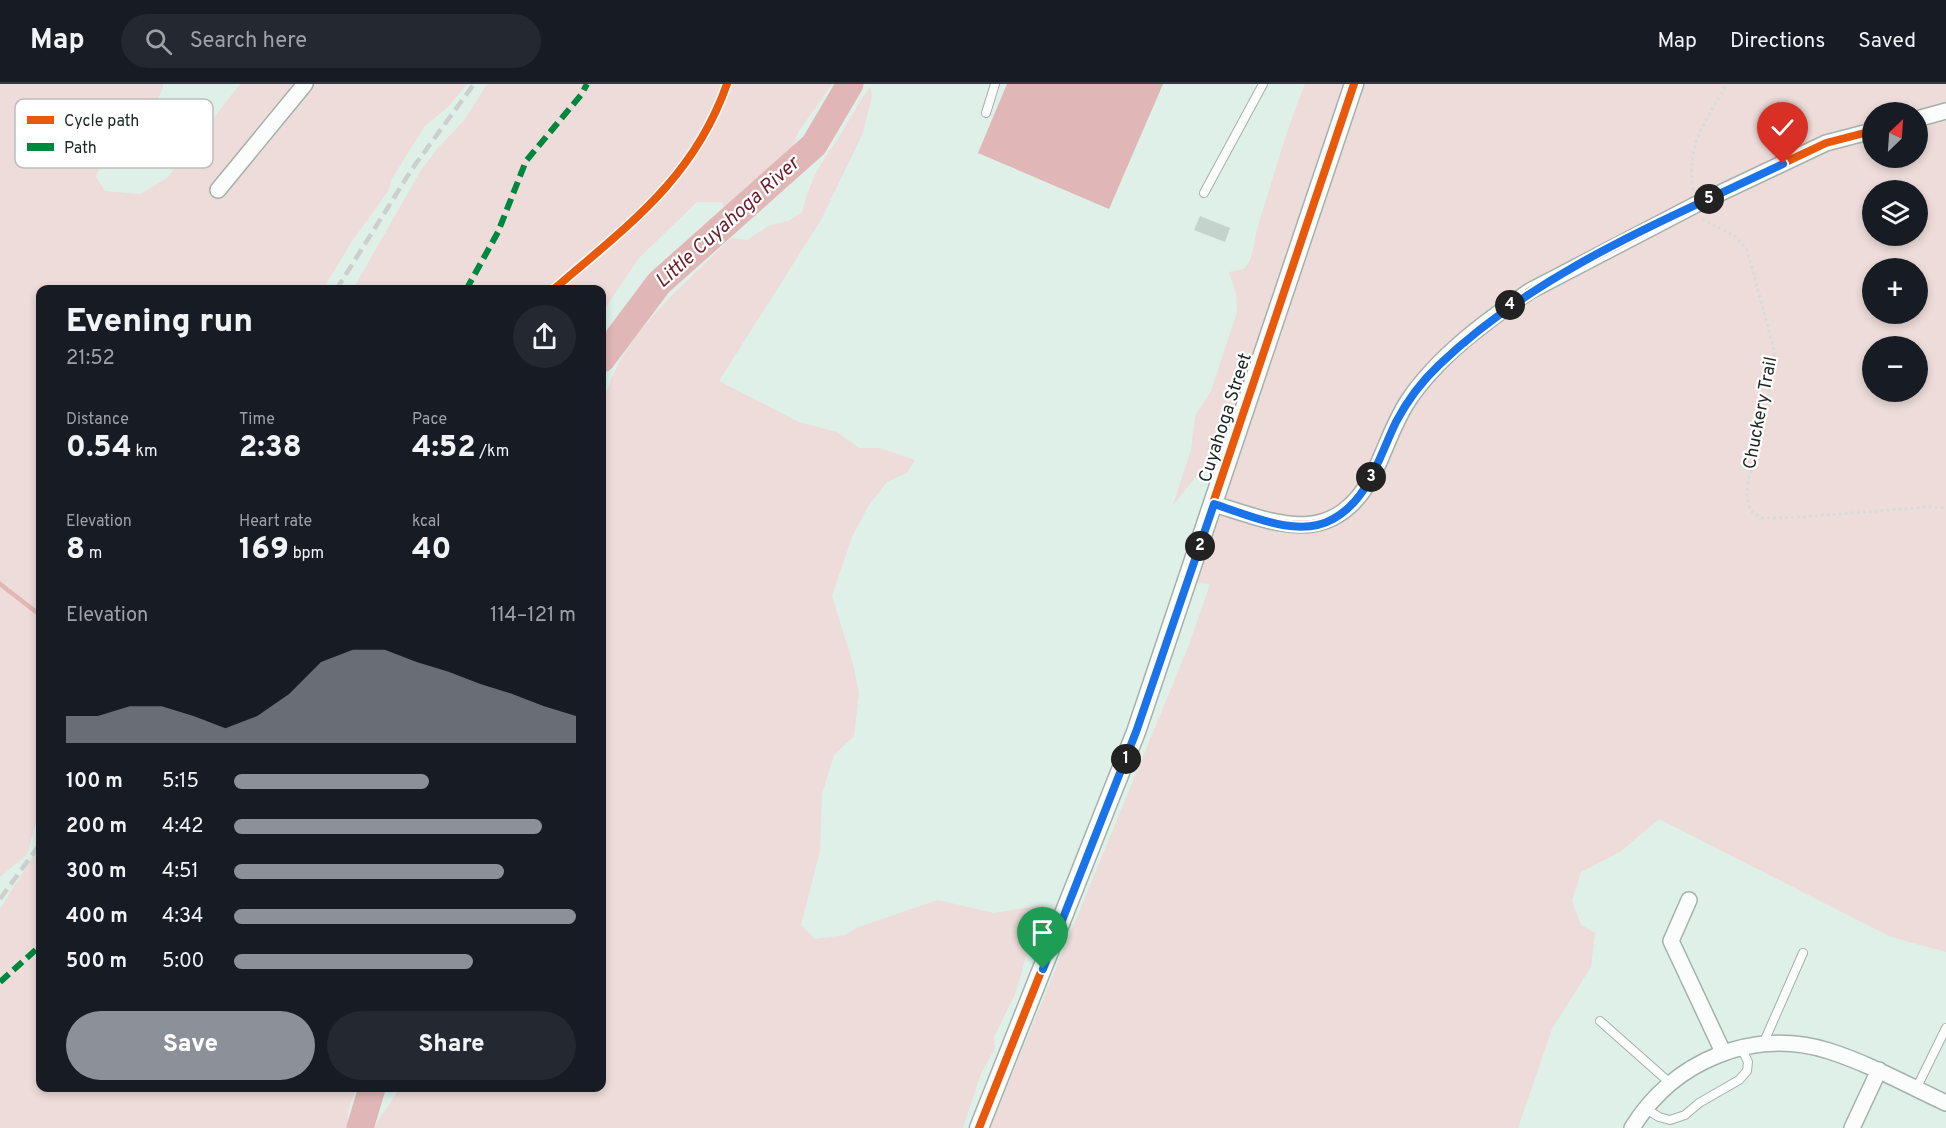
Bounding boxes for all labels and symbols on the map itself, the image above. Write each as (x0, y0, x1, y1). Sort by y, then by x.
legend (15, 99, 213, 168)
pin (1757, 102, 1808, 164)
north arrow (1862, 102, 1928, 168)
text: Cycle path (64, 112, 139, 132)
text: Path (64, 139, 97, 159)
water label: Little Cuyahoga River (651, 151, 806, 295)
pin: 5 (1694, 184, 1724, 214)
pin: 4 (1495, 290, 1525, 320)
street label: Cuyahoga Street (1194, 350, 1258, 486)
street label: Chuckery Trail (1739, 355, 1783, 471)
pin: 3 (1356, 462, 1386, 492)
pin: 2 (1185, 531, 1215, 561)
pin: 1 (1111, 744, 1141, 774)
pin (1017, 907, 1068, 969)

